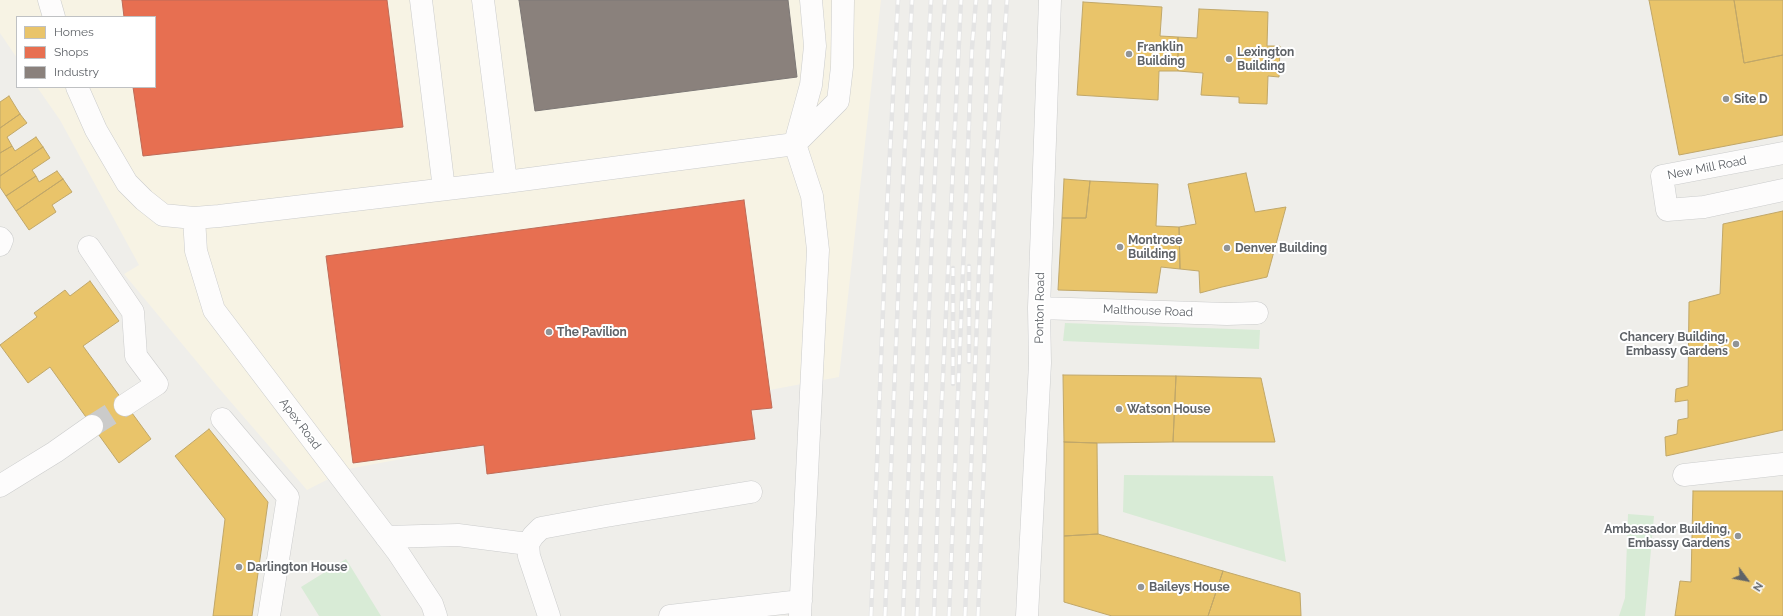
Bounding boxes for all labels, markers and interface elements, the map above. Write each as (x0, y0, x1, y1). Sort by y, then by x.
legend (16, 16, 156, 88)
text: Homes (54, 25, 94, 39)
place label: Franklin Building (1137, 40, 1185, 68)
text: Shops (54, 45, 89, 59)
place label: Lexington Building (1237, 45, 1294, 73)
marker: Franklin Building (1124, 49, 1134, 59)
marker: Lexington Building (1224, 54, 1234, 64)
text: Industry (54, 65, 99, 79)
place label: Site D (1734, 92, 1768, 106)
marker: Site D (1721, 94, 1731, 104)
street label: New Mill Road (1666, 153, 1748, 183)
place label: Montrose Building (1128, 233, 1182, 261)
place label: Denver Building (1235, 241, 1327, 255)
marker: Montrose Building (1115, 242, 1125, 252)
marker: Denver Building (1222, 243, 1232, 253)
street label: Ponton Road (1032, 272, 1048, 344)
street label: Malthouse Road (1103, 302, 1193, 320)
place label: The Pavilion (557, 325, 627, 339)
marker: The Pavilion (544, 327, 554, 337)
place label: Chancery Building, Embassy Gardens (1620, 330, 1728, 358)
marker: Chancery Building, Embassy Gardens (1731, 339, 1741, 349)
street label: Apex Road (276, 396, 324, 452)
place label: Watson House (1127, 402, 1210, 416)
marker: Watson House (1114, 404, 1124, 414)
place label: Ambassador Building, Embassy Gardens (1604, 522, 1730, 550)
marker: Ambassador Building, Embassy Gardens (1733, 531, 1743, 541)
place label: Darlington House (247, 560, 347, 574)
north arrow (1727, 560, 1767, 600)
marker: Darlington House (234, 562, 244, 572)
place label: Baileys House (1149, 580, 1230, 594)
text: N (1750, 580, 1765, 594)
marker: Baileys House (1136, 582, 1146, 592)

